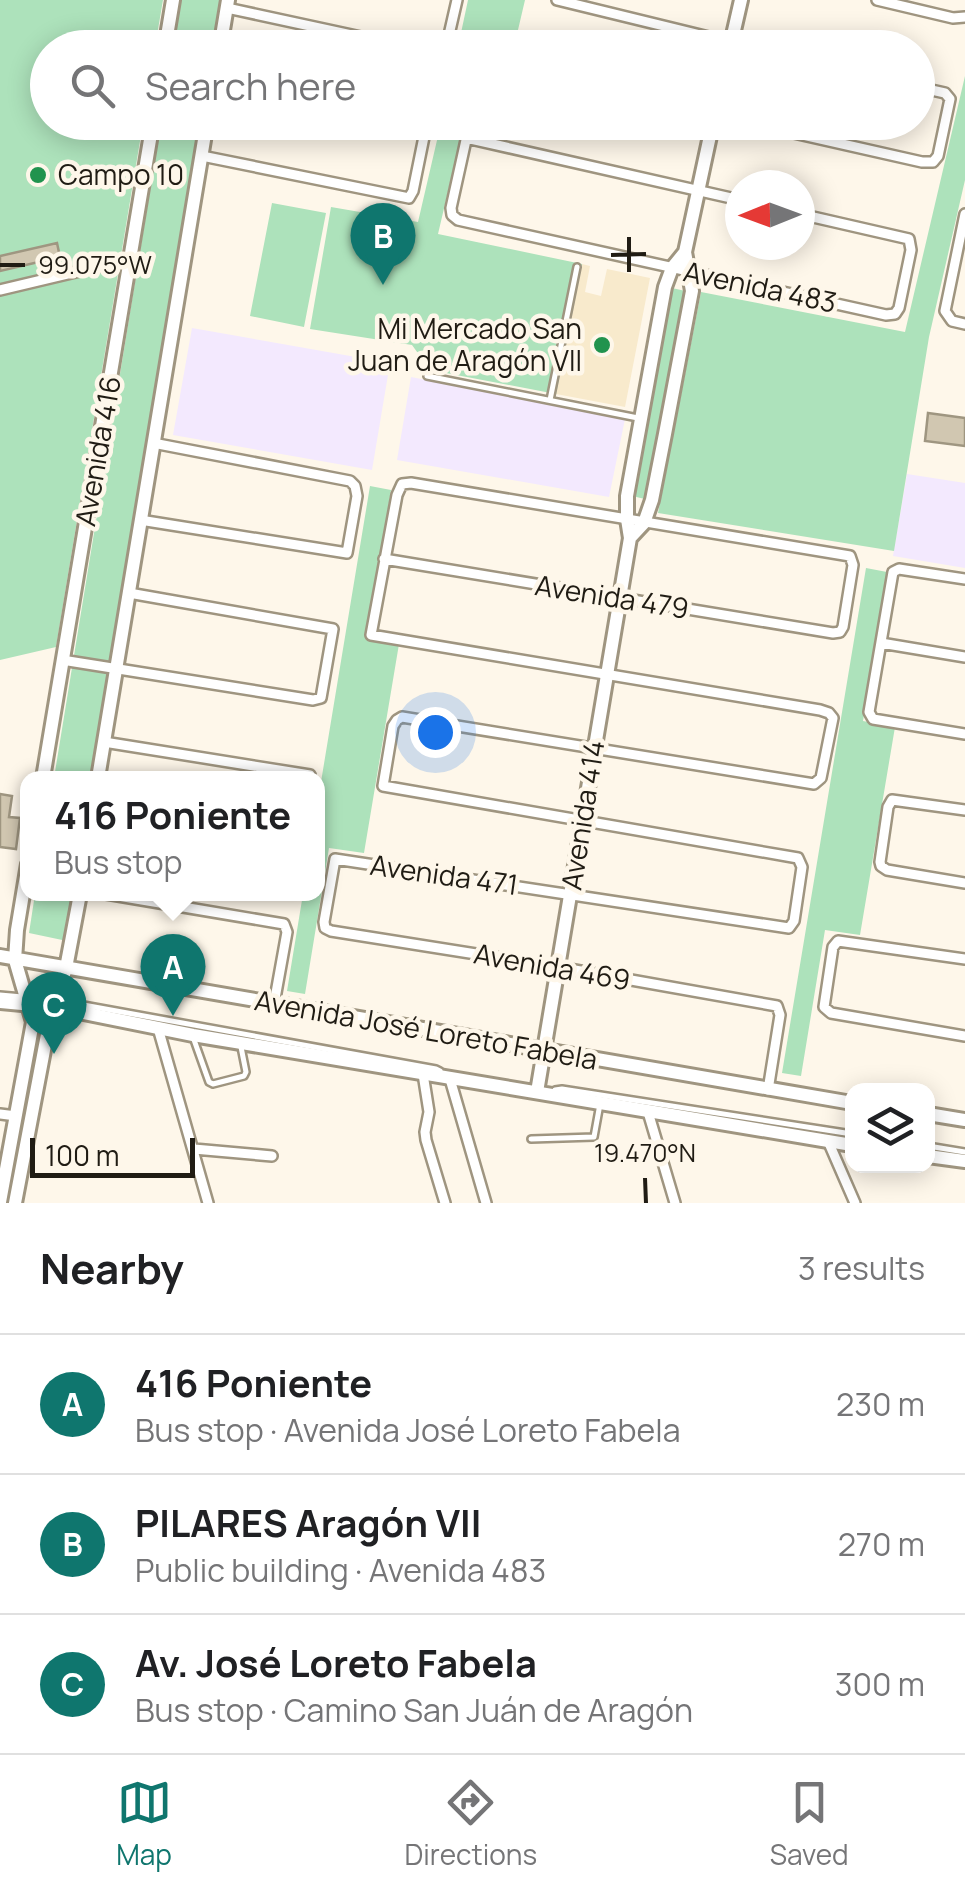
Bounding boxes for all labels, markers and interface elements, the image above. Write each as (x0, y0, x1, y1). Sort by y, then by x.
search box (30, 30, 935, 140)
icon: search (65, 58, 120, 113)
text: Search here (145, 59, 356, 111)
place label: Campo 10 (58, 155, 184, 193)
marker: Campo 10 (27, 164, 49, 186)
north arrow (725, 170, 815, 260)
pin: B (350, 202, 416, 285)
text: 99.075°W (38, 247, 152, 282)
street label: Avenida 483 (680, 251, 840, 321)
place label: Mi Mercado San Juan de Aragón VII (348, 309, 582, 379)
marker: Mi Mercado San Juan de Aragón VII (591, 334, 613, 356)
street label: Avenida 416 (65, 373, 129, 529)
street label: Avenida 479 (533, 565, 692, 627)
your location (410, 707, 461, 758)
street label: Avenida 414 (551, 737, 613, 892)
popup (20, 771, 325, 901)
text: 416 Poniente (54, 788, 291, 840)
text: Bus stop (54, 840, 183, 884)
street label: Avenida 471 (368, 845, 520, 903)
pin: A (140, 934, 206, 1016)
street label: Avenida 469 (471, 934, 633, 998)
pin: C (22, 972, 86, 1054)
street label: Avenida José Loreto Fabela (252, 980, 600, 1078)
map controls (845, 1083, 935, 1173)
button: layers (845, 1083, 935, 1173)
scale bar (30, 1133, 195, 1178)
text: 19.470°N (594, 1135, 696, 1170)
text: 100 m (45, 1136, 119, 1174)
text: Nearby (40, 1239, 184, 1297)
text: 3 results (798, 1246, 925, 1290)
text: 416 Poniente (135, 1356, 372, 1408)
text: A (62, 1382, 83, 1426)
text: 230 m (836, 1382, 925, 1426)
text: Bus stop · Avenida José Loreto Fabela (135, 1408, 681, 1452)
text: PILARES Aragón VII (135, 1496, 481, 1548)
text: B (62, 1522, 83, 1566)
text: 270 m (838, 1522, 925, 1566)
text: Public building · Avenida 483 (135, 1548, 546, 1592)
text: Av. José Loreto Fabela (135, 1636, 537, 1688)
text: C (61, 1662, 84, 1706)
text: 300 m (835, 1662, 925, 1706)
text: Bus stop · Camino San Juán de Aragón (135, 1688, 693, 1732)
tab: Map (116, 1775, 172, 1873)
tab: Directions (405, 1775, 537, 1873)
tab: Saved (770, 1775, 849, 1873)

